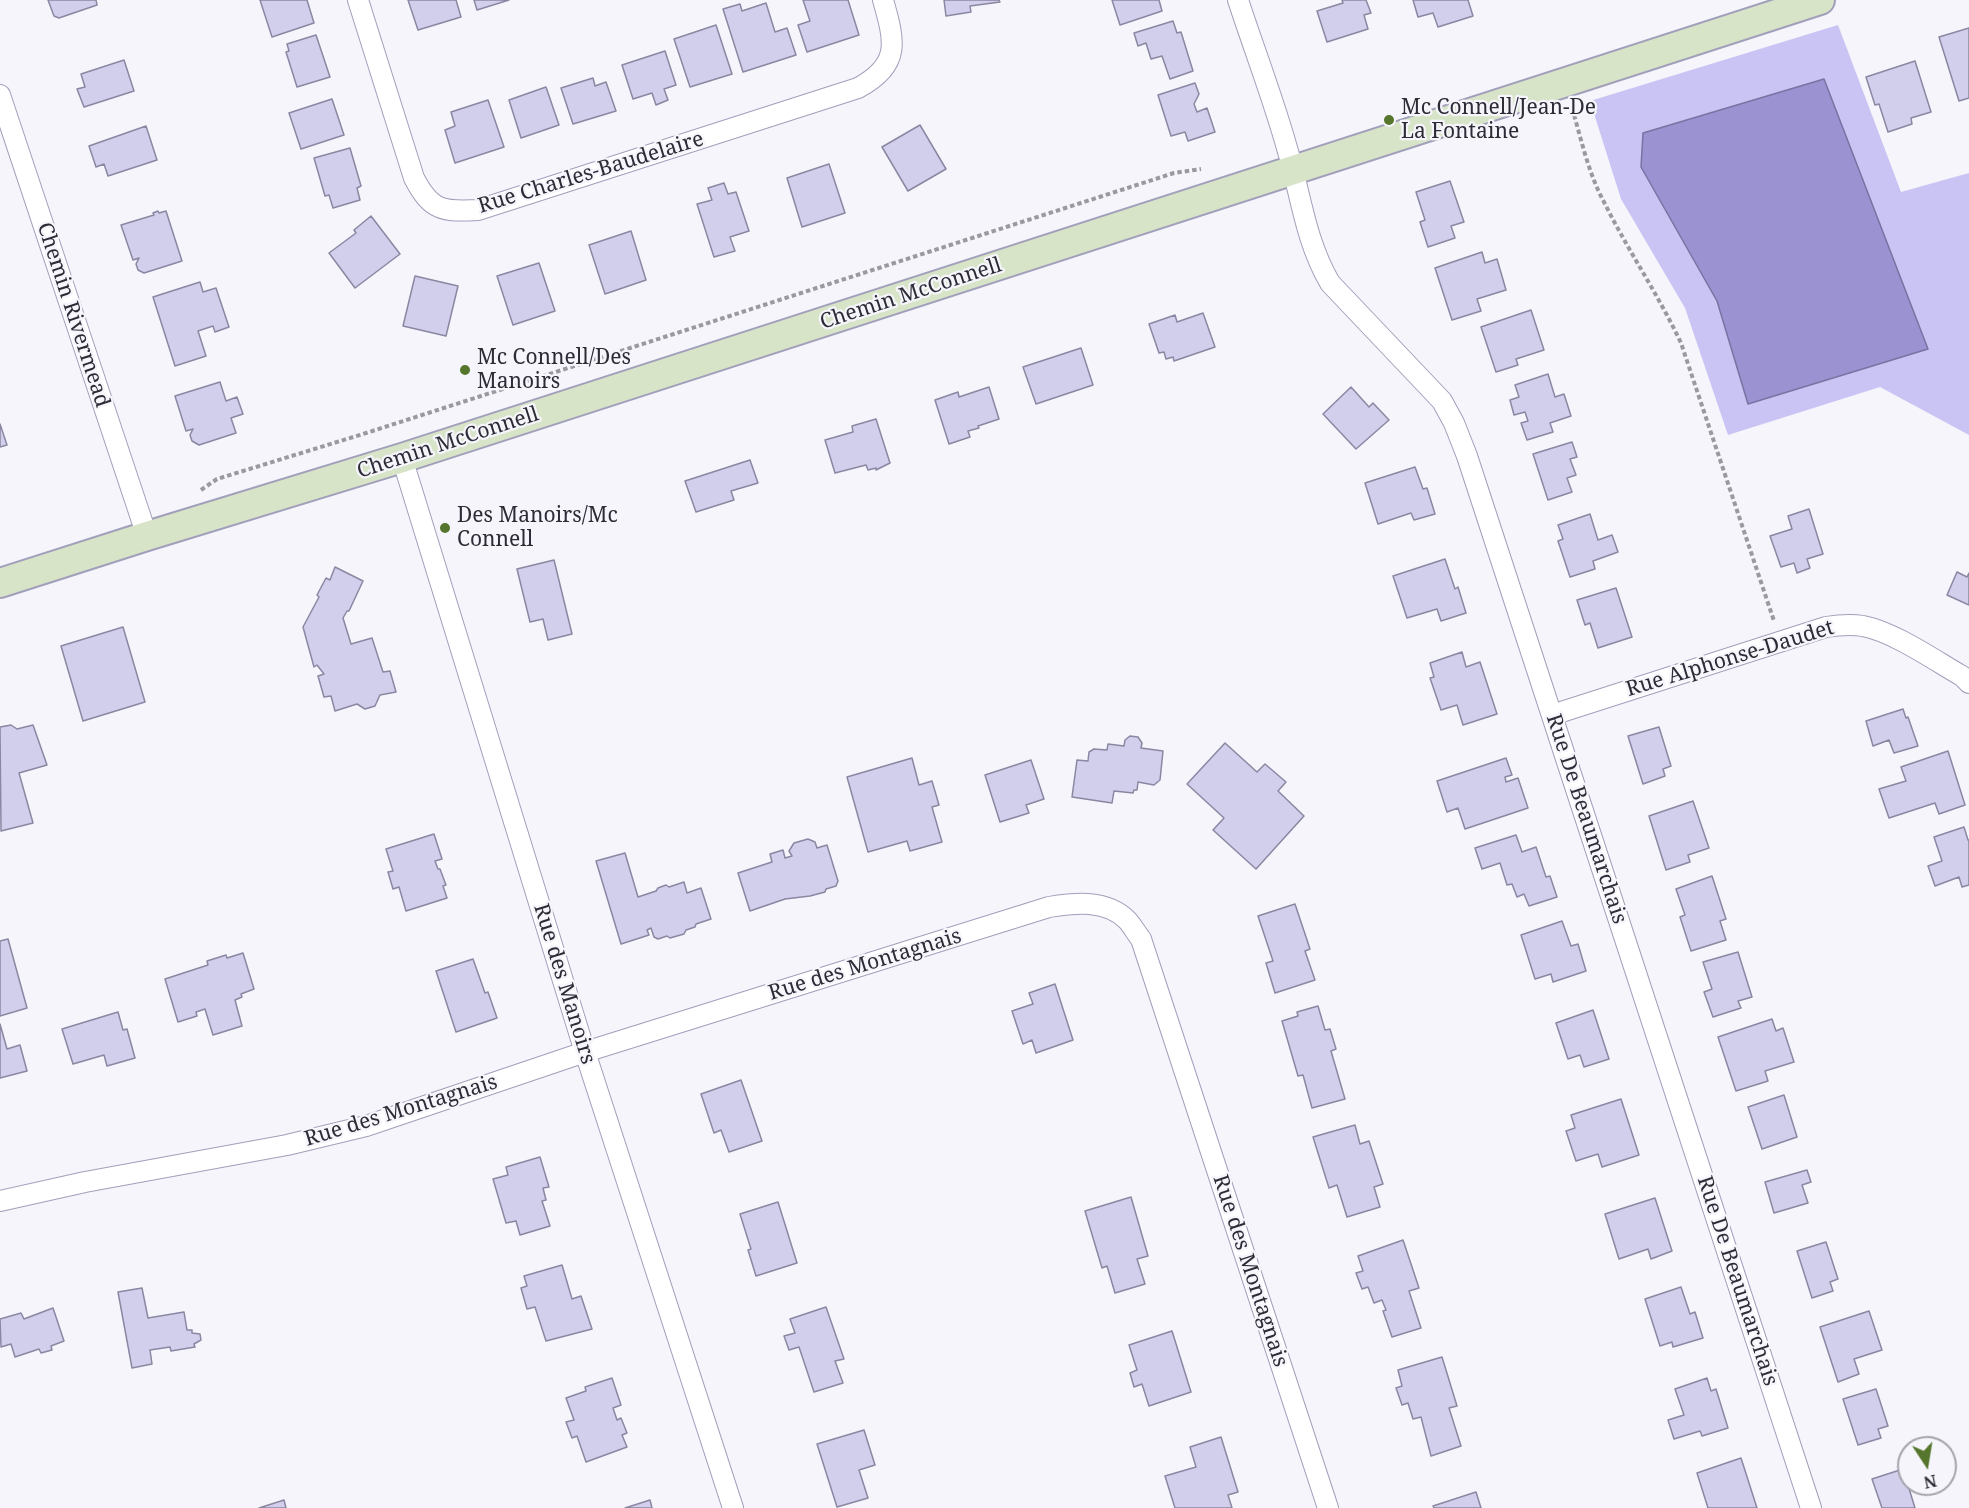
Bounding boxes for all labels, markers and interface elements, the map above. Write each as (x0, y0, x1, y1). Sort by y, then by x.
place label: Mc Connell/Jean-De La Fontaine (1401, 95, 1596, 145)
marker: Mc Connell/Jean-De La Fontaine (1382, 113, 1396, 127)
street label: Rue Charles-Baudelaire (475, 127, 707, 219)
street label: Chemin Rivermead (31, 220, 115, 410)
street label: Chemin McConnell (817, 253, 1005, 335)
place label: Mc Connell/Des Manoirs (477, 345, 631, 395)
marker: Mc Connell/Des Manoirs (458, 363, 472, 377)
street label: Chemin McConnell (354, 402, 542, 484)
place label: Des Manoirs/Mc Connell (457, 503, 618, 553)
marker: Des Manoirs/Mc Connell (438, 521, 452, 535)
street label: Rue Alphonse-Daudet (1623, 615, 1837, 703)
street label: Rue De Beaumarchais (1540, 711, 1632, 927)
street label: Rue des Manoirs (528, 901, 600, 1067)
street label: Rue des Montagnais (766, 924, 964, 1006)
street label: Rue des Montagnais (302, 1070, 500, 1152)
street label: Rue des Montagnais (1207, 1172, 1293, 1370)
street label: Rue De Beaumarchais (1691, 1173, 1783, 1389)
north arrow (1897, 1436, 1957, 1496)
text: N (1922, 1470, 1939, 1494)

